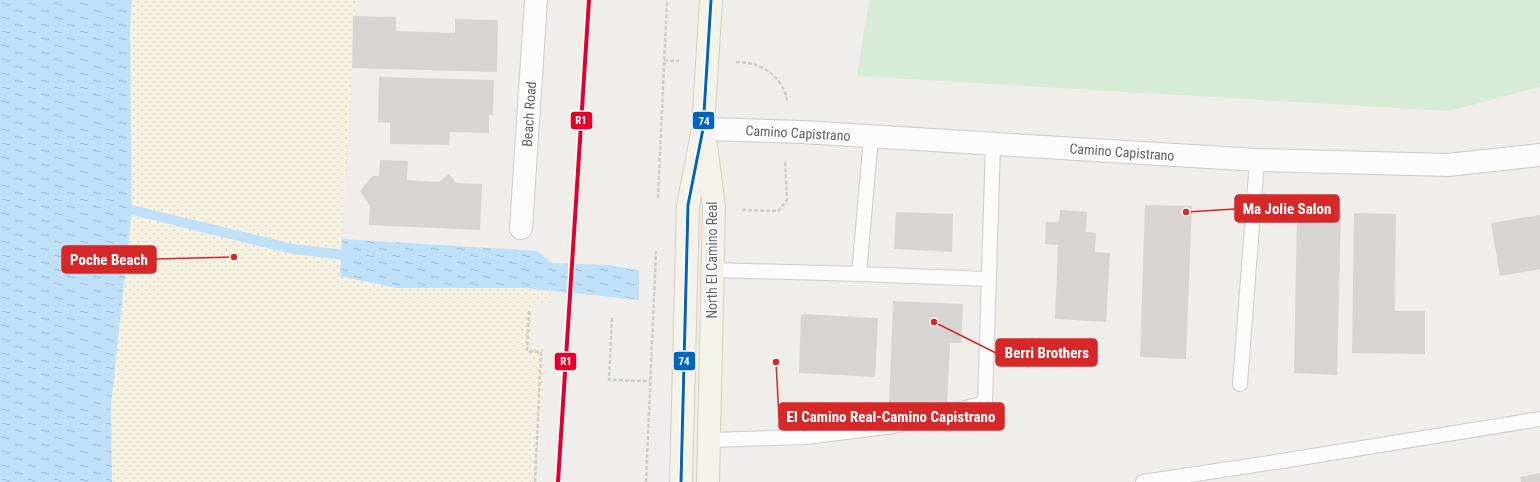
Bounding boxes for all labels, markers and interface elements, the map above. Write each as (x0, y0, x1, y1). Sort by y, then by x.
street label: Beach Road (519, 81, 539, 147)
line badge: R1 (570, 111, 593, 130)
line badge: 74 (692, 111, 715, 130)
text: R1 (575, 114, 587, 127)
text: 74 (698, 115, 710, 128)
street label: Camino Capistrano (745, 122, 851, 144)
street label: Camino Capistrano (1069, 140, 1175, 164)
callout: Ma Jolie Salon (1235, 195, 1339, 222)
text: Ma Jolie Salon (1243, 200, 1331, 218)
street label: North El Camino Real (704, 201, 720, 319)
callout: Poche Beach (62, 246, 156, 273)
text: Poche Beach (70, 251, 148, 269)
callout: Berri Brothers (996, 339, 1097, 366)
text: Berri Brothers (1005, 344, 1089, 362)
line badge: 74 (673, 351, 696, 371)
line badge: R1 (554, 352, 577, 371)
text: R1 (560, 355, 572, 368)
text: 74 (678, 355, 690, 368)
callout: El Camino Real-Camino Capistrano (779, 403, 1004, 430)
text: El Camino Real-Camino Capistrano (787, 408, 995, 426)

